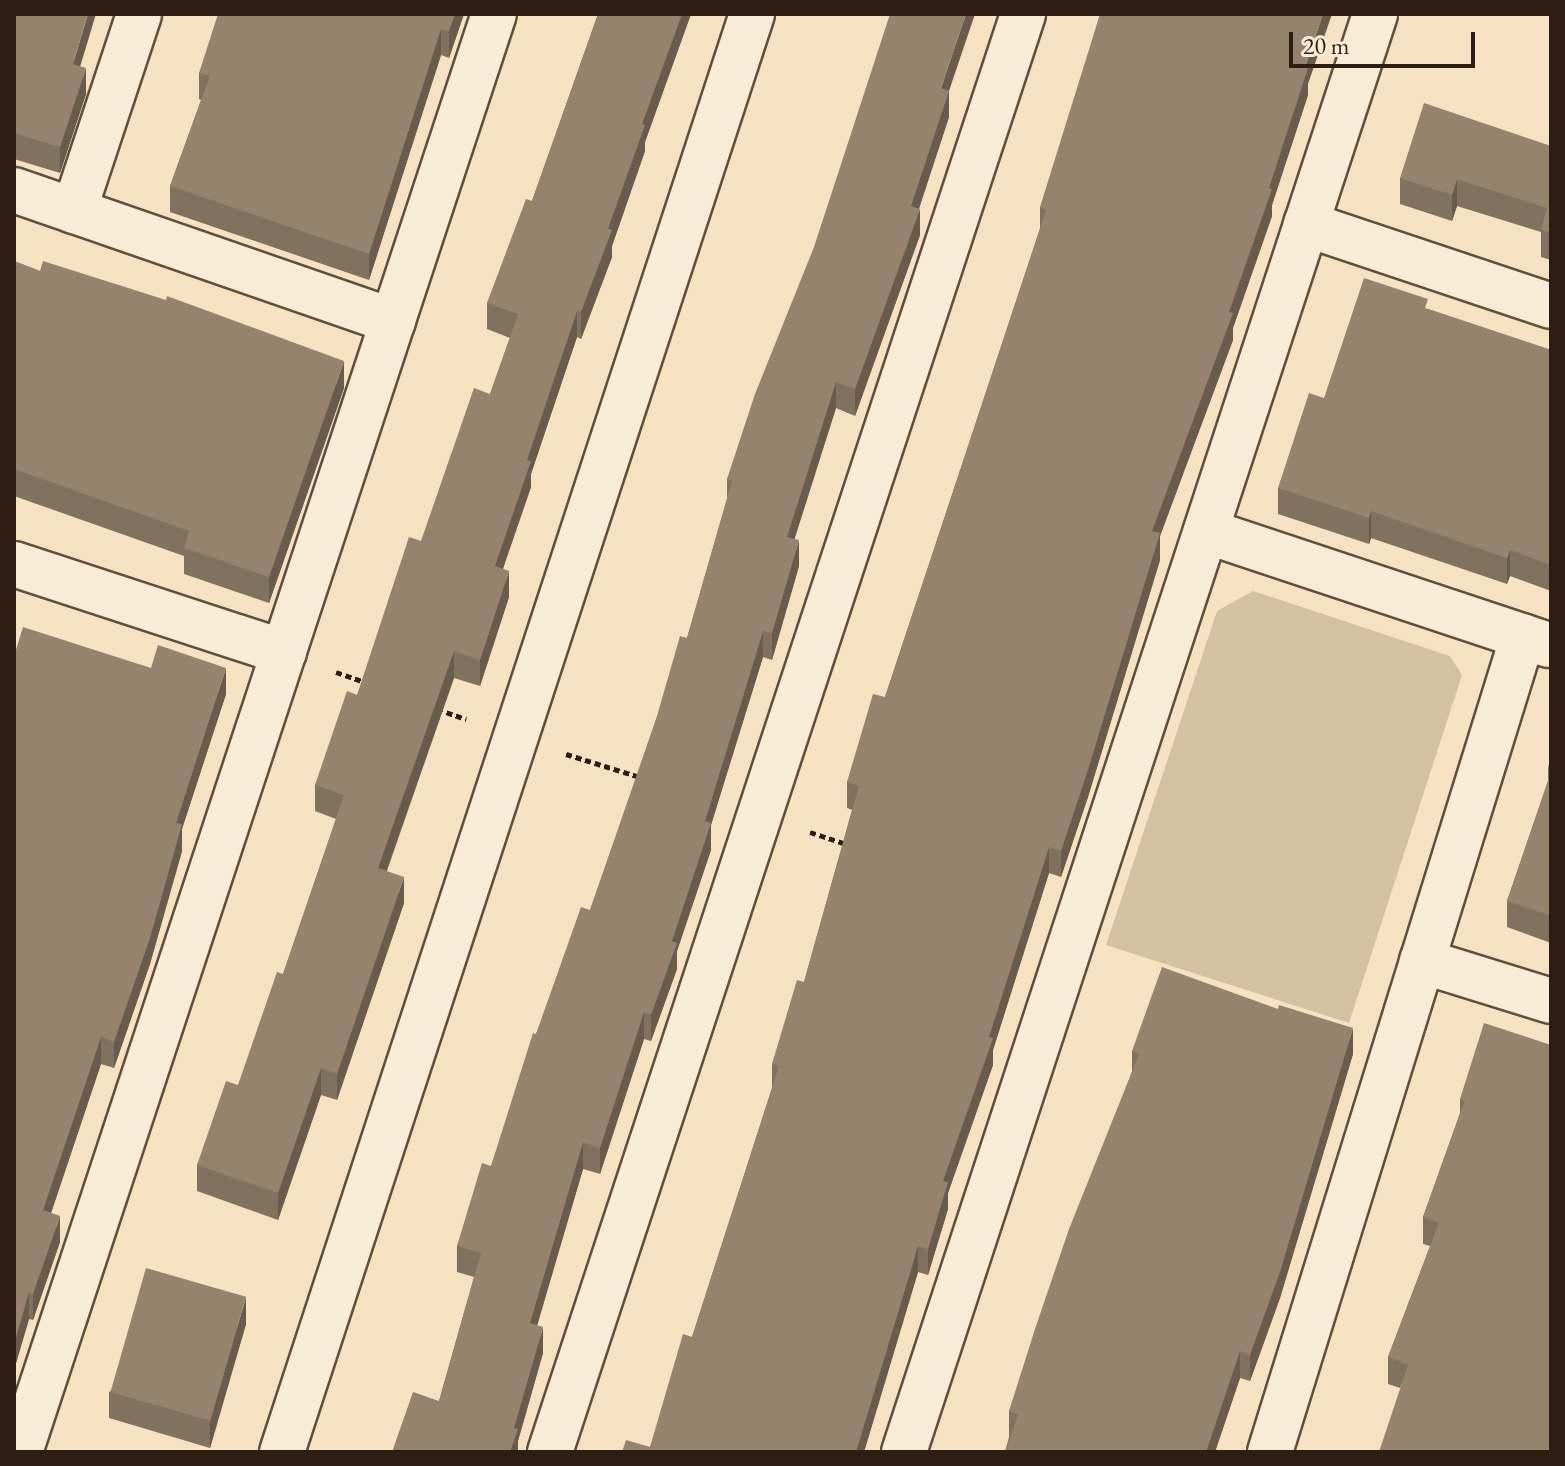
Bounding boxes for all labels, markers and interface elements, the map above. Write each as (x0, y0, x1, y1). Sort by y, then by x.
scale bar (1293, 16, 1479, 66)
text: 20 m (1303, 30, 1350, 61)

